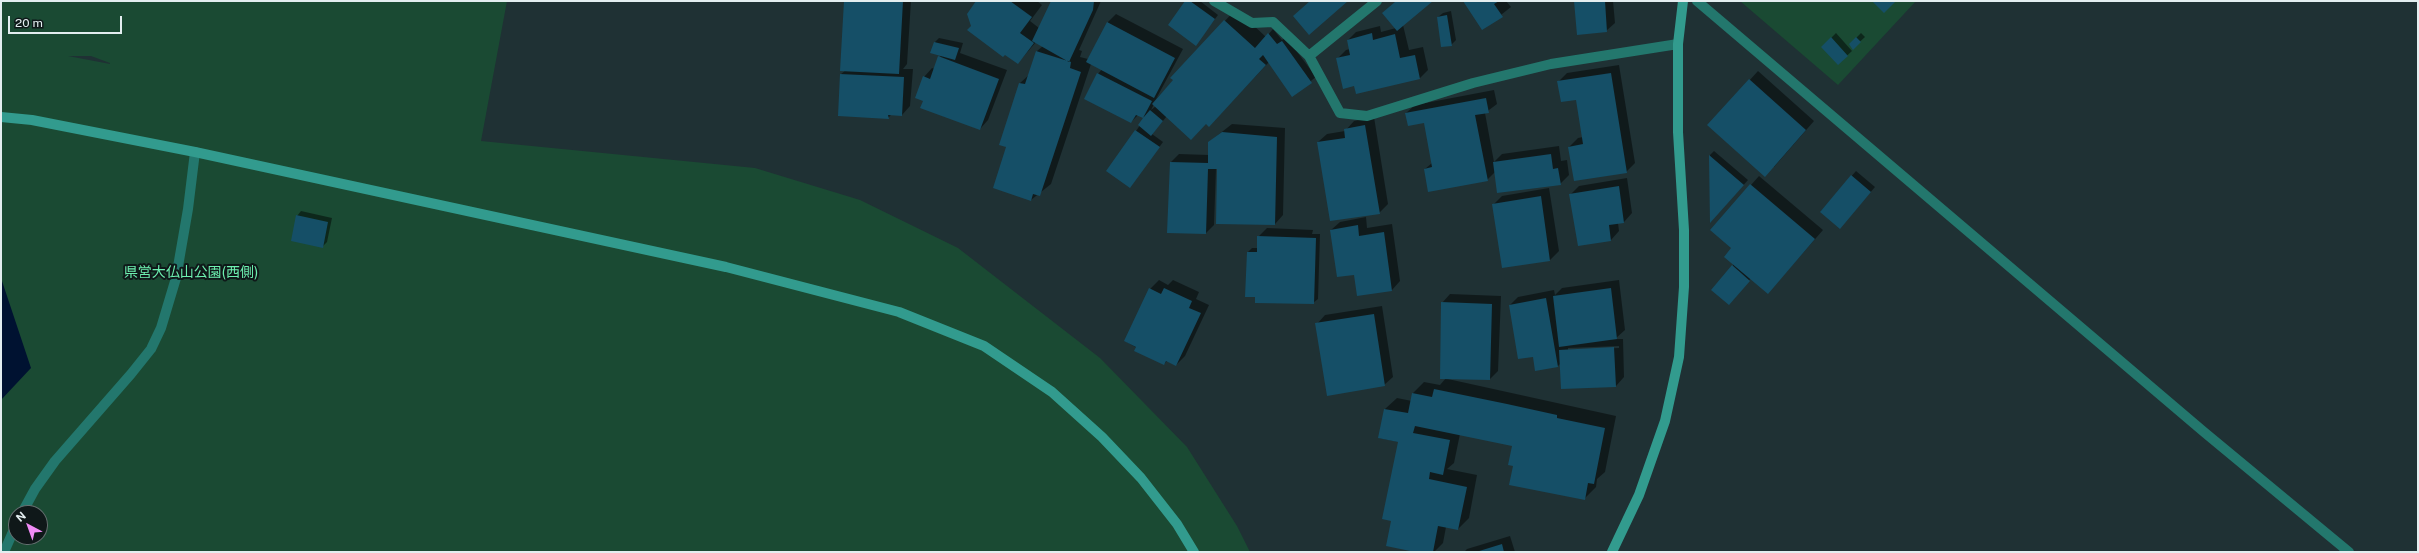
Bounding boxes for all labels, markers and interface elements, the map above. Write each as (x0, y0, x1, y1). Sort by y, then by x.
scale bar (10, 8, 124, 34)
text: 20 m (15, 16, 43, 30)
park label: 県営大仏山公園(西側) (124, 265, 258, 281)
north arrow (8, 505, 48, 545)
text: N (14, 509, 28, 524)

